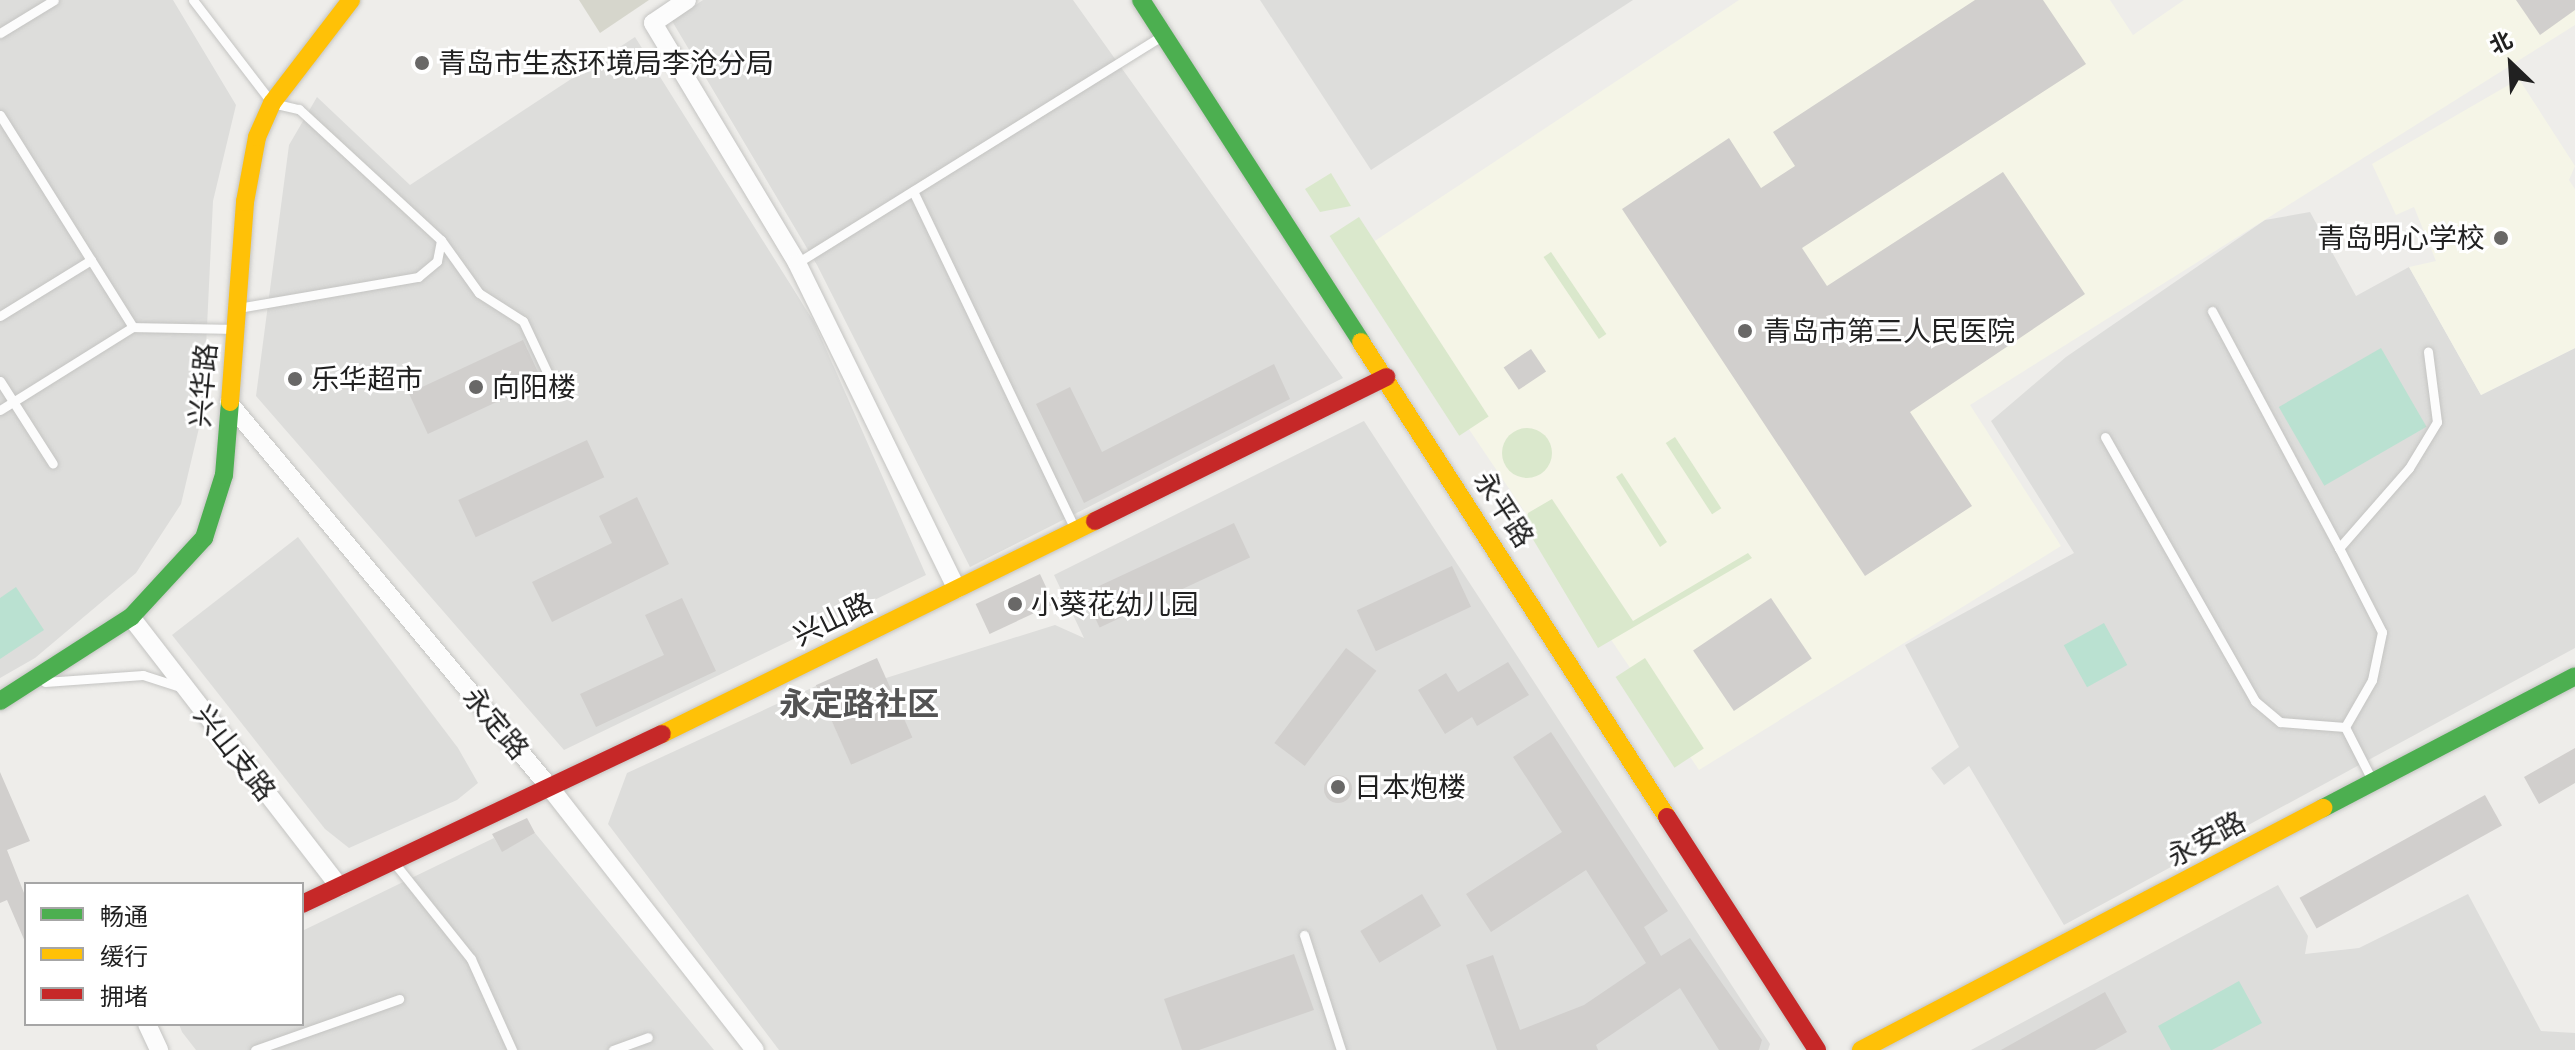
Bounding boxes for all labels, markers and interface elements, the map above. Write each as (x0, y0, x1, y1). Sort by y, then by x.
north arrow (2471, 24, 2551, 104)
text: 北 (2485, 25, 2517, 60)
place label: 青岛市生态环境局李沧分局 (438, 46, 774, 80)
marker: 青岛市生态环境局李沧分局 (413, 54, 431, 72)
place label: 青岛明心学校 (2317, 221, 2485, 255)
marker: 青岛明心学校 (2492, 229, 2510, 247)
place label: 青岛市第三人民医院 (1763, 314, 2015, 348)
marker: 青岛市第三人民医院 (1734, 320, 1756, 342)
street label: 兴华路 (183, 342, 223, 428)
place label: 乐华超市 (311, 362, 423, 396)
marker: 乐华超市 (286, 370, 304, 388)
place label: 向阳楼 (492, 370, 576, 404)
marker: 向阳楼 (467, 378, 485, 396)
street label: 永平路 (1467, 465, 1541, 553)
street label: 兴山路 (788, 585, 878, 653)
place label: 小葵花幼儿园 (1031, 587, 1199, 621)
marker: 小葵花幼儿园 (1006, 595, 1024, 613)
street label: 永定路 (456, 680, 536, 766)
district label: 永定路社区 (779, 685, 939, 723)
street label: 兴山支路 (187, 699, 283, 807)
place label: 日本炮楼 (1354, 770, 1466, 804)
marker: 日本炮楼 (1329, 778, 1347, 796)
street label: 永安路 (2161, 804, 2251, 874)
legend (24, 882, 304, 1026)
text: 畅通 (100, 901, 148, 932)
text: 缓行 (100, 941, 148, 972)
text: 拥堵 (100, 981, 148, 1012)

